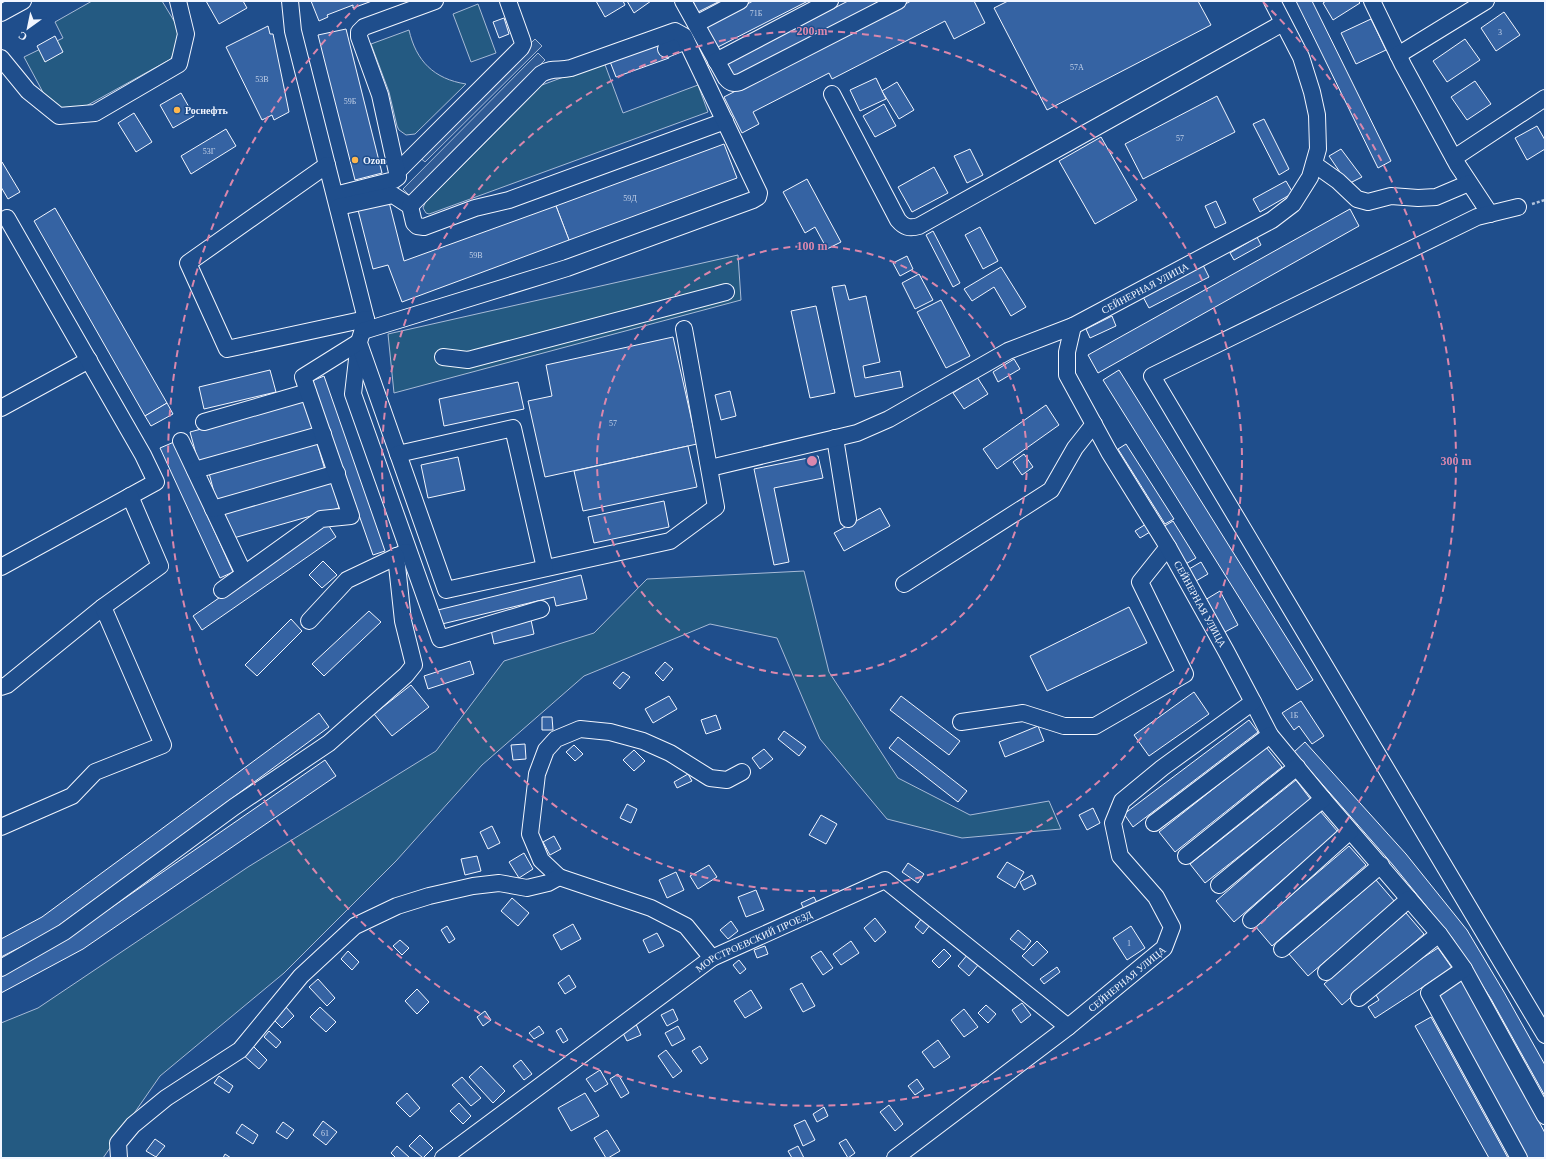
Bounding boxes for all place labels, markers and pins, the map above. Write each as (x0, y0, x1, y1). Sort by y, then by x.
marker: Роснефть (172, 105, 182, 115)
place label: Роснефть (185, 105, 228, 116)
marker: Ozon (350, 155, 360, 165)
place label: Ozon (363, 155, 386, 166)
centre of rings (805, 454, 819, 468)

